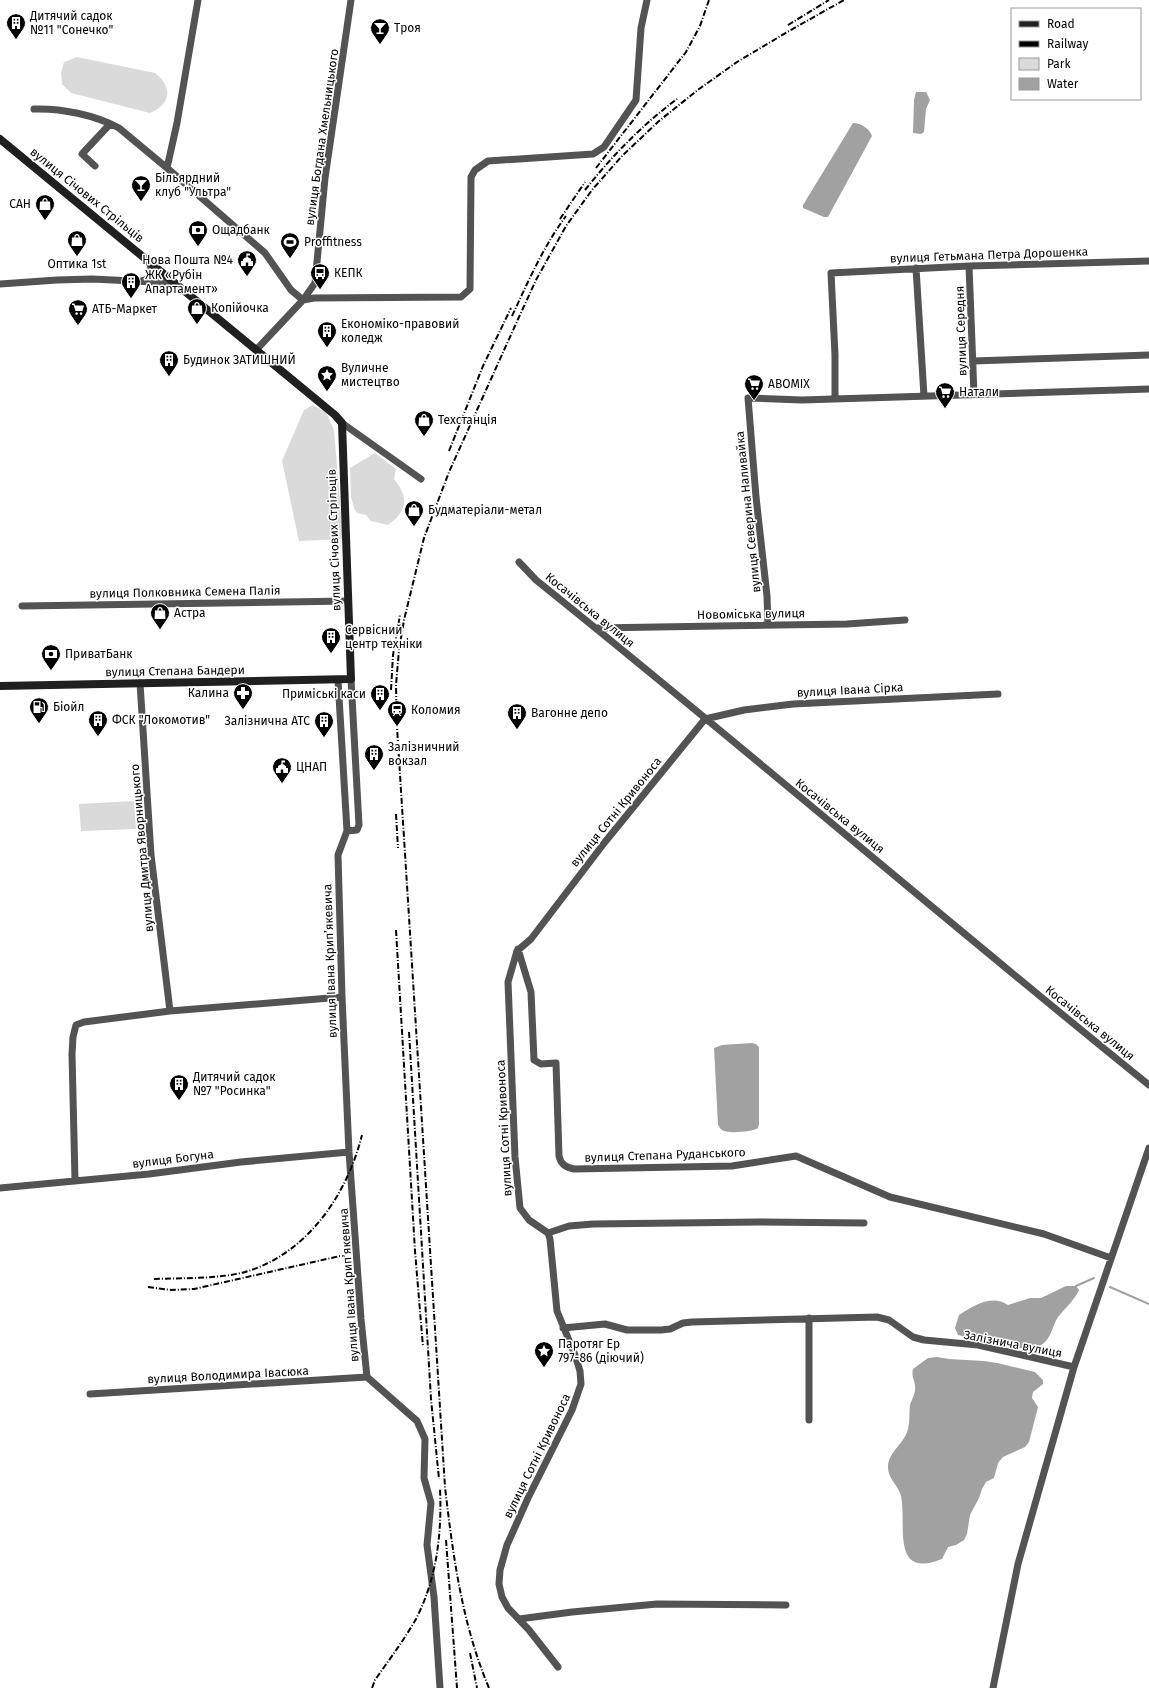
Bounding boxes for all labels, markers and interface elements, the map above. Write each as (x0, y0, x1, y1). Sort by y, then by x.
legend (1011, 8, 1141, 100)
place label: Дитячий садок №11 "Сонечко" (29, 9, 113, 37)
building icon: Дитячий садок №11 "Сонечко" (5, 12, 27, 40)
bar icon: Троя (369, 17, 391, 45)
text: Road (1047, 17, 1075, 31)
place label: Троя (394, 21, 421, 35)
text: Railway (1047, 37, 1088, 51)
street label: вулиця Богдана Хмельницького (303, 48, 341, 226)
text: Park (1047, 57, 1071, 71)
text: Water (1047, 77, 1079, 91)
street label: вулиця Січових Стрільців (27, 145, 147, 245)
place label: Більярдний клуб "Ультра" (155, 171, 231, 199)
bar icon: Більярдний клуб "Ультра" (130, 174, 152, 202)
shop icon: САН (34, 193, 56, 221)
place label: САН (9, 197, 31, 211)
bank icon: Ощадбанк (187, 219, 209, 247)
place label: Ощадбанк (212, 223, 271, 237)
shop icon: Оптика 1st (66, 229, 88, 257)
sports icon: Proffitness (279, 231, 301, 259)
place label: Proffitness (304, 235, 362, 249)
street label: вулиця Гетьмана Петра Дорошенка (890, 245, 1088, 265)
public building icon: Нова Пошта №4 (236, 249, 258, 277)
place label: Нова Пошта №4 (142, 253, 234, 267)
place label: Оптика 1st (48, 257, 107, 271)
bus stop icon: КЕПК (309, 262, 331, 290)
place label: КЕПК (334, 266, 363, 280)
place label: ЖК «Рубін Апартамент» (145, 268, 218, 296)
building icon: ЖК «Рубін Апартамент» (120, 271, 142, 299)
street label: вулиця Середня (952, 286, 970, 376)
shop icon: Копійочка (186, 297, 208, 325)
supermarket icon: АТБ-Маркет (67, 298, 89, 326)
place label: Копійочка (211, 301, 269, 315)
place label: АТБ-Маркет (92, 302, 158, 316)
place label: Економіко-правовий коледж (341, 317, 459, 345)
building icon: Економіко-правовий коледж (316, 320, 338, 348)
building icon: Будинок ЗАТИШНИЙ (158, 349, 180, 377)
place label: Будинок ЗАТИШНИЙ (183, 352, 296, 367)
place label: Вуличне мистецтво (341, 361, 400, 389)
place icon: Вуличне мистецтво (316, 364, 338, 392)
supermarket icon: ABOMIX (743, 373, 765, 401)
place label: ABOMIX (768, 377, 810, 391)
supermarket icon: Натали (934, 381, 956, 409)
place label: Натали (959, 385, 999, 399)
shop icon: Техстанція (413, 409, 435, 437)
place label: Техстанція (438, 413, 497, 427)
street label: вулиця Северина Наливайка (733, 430, 763, 594)
street label: вулиця Січових Стрільців (325, 468, 343, 611)
shop icon: Будматеріали-метал (403, 499, 425, 527)
place label: Будматеріали-метал (428, 503, 542, 517)
street label: Косачівська вулиця (543, 570, 637, 650)
street label: вулиця Полковника Семена Палія (89, 583, 281, 601)
shop icon: Астра (149, 602, 171, 630)
place label: Астра (174, 606, 206, 620)
street label: Новоміська вулиця (697, 606, 805, 622)
place label: Сервісний центр техніки (345, 623, 423, 651)
building icon: Сервісний центр техніки (320, 626, 342, 654)
bank icon: ПриватБанк (40, 643, 62, 671)
place label: ПриватБанк (65, 647, 133, 661)
street label: вулиця Степана Бандери (105, 663, 245, 679)
street label: вулиця Івана Сірка (796, 680, 904, 700)
pharmacy icon: Калина (232, 682, 254, 710)
building icon: Приміські каси (369, 683, 391, 711)
place label: Калина (188, 686, 229, 700)
place label: Приміські каси (282, 687, 366, 701)
fuel station icon: Біойл (28, 696, 50, 724)
station icon: Коломия (386, 699, 408, 727)
place label: Біойл (53, 700, 84, 714)
building icon: Вагонне депо (506, 702, 528, 730)
place label: Коломия (411, 703, 461, 717)
place label: Вагонне депо (531, 706, 608, 720)
building icon: ФСК "Локомотив" (87, 709, 109, 737)
building icon: Залізнична АТС (313, 710, 335, 738)
place label: ФСК "Локомотив" (112, 713, 210, 727)
place label: Залізнична АТС (224, 714, 310, 728)
place label: Залізничний вокзал (388, 740, 460, 768)
building icon: Залізничний вокзал (363, 743, 385, 771)
street label: вулиця Сотні Кривоноса (567, 754, 665, 870)
public building icon: ЦНАП (271, 756, 293, 784)
place label: ЦНАП (296, 760, 327, 774)
street label: вулиця Дмитра Яворницького (128, 763, 156, 933)
street label: Косачівська вулиця (793, 776, 887, 856)
street label: вулиця Івана Крипʼякевича (320, 884, 340, 1038)
street label: Косачівська вулиця (1043, 983, 1137, 1063)
street label: вулиця Сотні Кривоноса (493, 1059, 515, 1197)
place label: Дитячий садок №7 "Росинка" (192, 1070, 276, 1098)
building icon: Дитячий садок №7 "Росинка" (168, 1073, 190, 1101)
street label: вулиця Степана Руданського (584, 1145, 746, 1165)
street label: вулиця Богуна (131, 1147, 215, 1171)
street label: вулиця Івана Крипʼякевича (337, 1207, 361, 1363)
street label: Залізнича вулиця (963, 1328, 1063, 1360)
place label: Паротяг Ер 797-86 (діючий) (558, 1337, 644, 1365)
place icon: Паротяг Ер 797-86 (діючий) (533, 1340, 555, 1368)
street label: вулиця Володимира Івасюка (147, 1364, 309, 1386)
street label: вулиця Сотні Кривоноса (501, 1391, 573, 1521)

